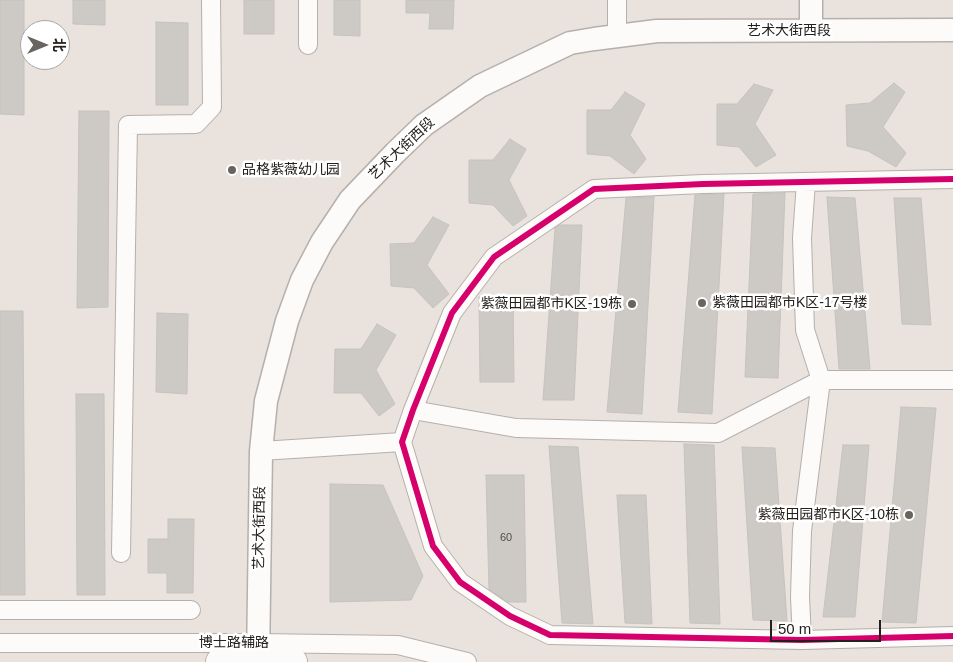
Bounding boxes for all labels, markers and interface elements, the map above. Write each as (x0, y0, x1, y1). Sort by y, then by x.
north arrow (20, 20, 70, 70)
street label: 艺术大街西段 (747, 23, 831, 39)
text: 北 (51, 38, 67, 52)
street label: 艺术大街西段 (366, 114, 438, 184)
place label: 品格紫薇幼儿园 (242, 162, 340, 178)
marker: 品格紫薇幼儿园 (226, 164, 238, 176)
place label: 紫薇田园都市K区-17号楼 (712, 295, 868, 311)
place label: 紫薇田园都市K区-19栋 (480, 296, 622, 312)
marker: 紫薇田园都市K区-17号楼 (696, 297, 708, 309)
marker: 紫薇田园都市K区-19栋 (626, 298, 638, 310)
street label: 艺术大街西段 (251, 486, 269, 570)
place label: 紫薇田园都市K区-10栋 (757, 507, 899, 523)
marker: 紫薇田园都市K区-10栋 (903, 509, 915, 521)
house number: 60 (500, 531, 512, 545)
scale bar (773, 610, 884, 642)
text: 50 m (778, 620, 811, 637)
street label: 博士路辅路 (199, 635, 269, 651)

